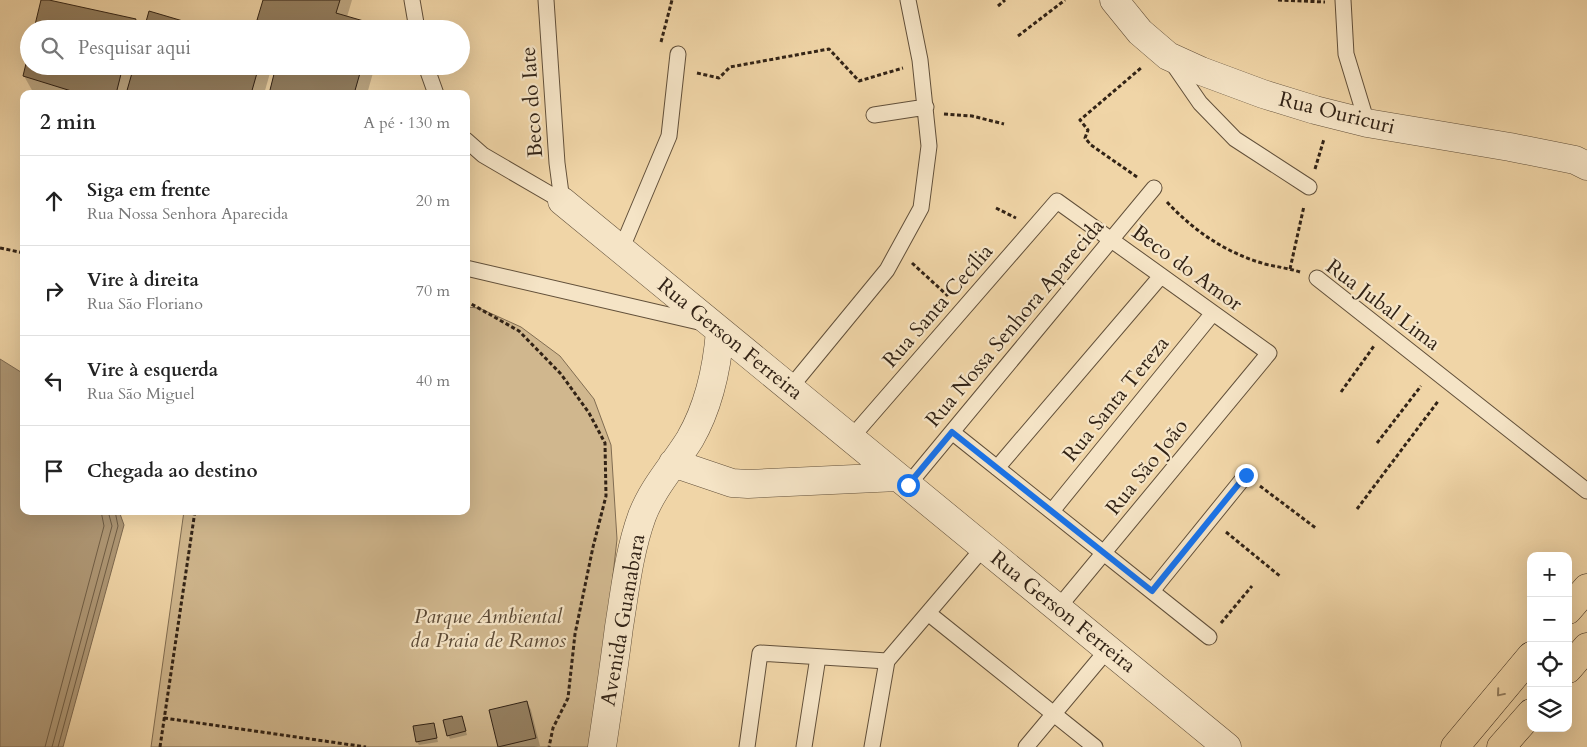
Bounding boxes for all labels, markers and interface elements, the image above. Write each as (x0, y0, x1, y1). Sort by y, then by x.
search box (20, 20, 470, 75)
icon: search (38, 34, 66, 62)
text: Pesquisar aqui (78, 35, 191, 61)
street label: Beco do Iate (514, 46, 550, 158)
street label: Rua Ouricuri (1276, 85, 1398, 141)
text: 2 min (40, 108, 96, 137)
text: A pé · 130 m (363, 112, 450, 134)
text: Siga em frente (87, 177, 211, 203)
icon: ahead (40, 187, 68, 215)
text: 20 m (416, 190, 450, 212)
text: Rua Nossa Senhora Aparecida (87, 203, 288, 225)
street label: Rua Nossa Senhora Aparecida (919, 212, 1111, 434)
street label: Beco do Amor (1126, 218, 1248, 318)
street label: Rua Santa Cecília (876, 238, 1000, 374)
street label: Rua Jubal Lima (1320, 252, 1446, 358)
text: Vire à direita (87, 267, 199, 293)
street label: Rua Gerson Ferreira (651, 271, 809, 407)
icon: right (40, 277, 68, 305)
text: 70 m (416, 280, 450, 302)
text: Rua São Floriano (87, 293, 203, 315)
street label: Rua Santa Tereza (1056, 330, 1176, 468)
text: Vire à esquerda (87, 357, 218, 383)
icon: left (40, 367, 68, 395)
text: 40 m (416, 370, 450, 392)
text: Rua São Miguel (87, 383, 195, 405)
street label: Rua São João (1099, 413, 1195, 521)
icon: arrive (40, 457, 68, 485)
text: Chegada ao destino (87, 458, 258, 484)
route end (1235, 464, 1258, 487)
route start (897, 474, 920, 497)
street label: Avenida Guanabara (594, 532, 652, 708)
street label: Rua Gerson Ferreira (984, 544, 1142, 680)
map controls (1527, 552, 1572, 732)
button: + (1527, 552, 1572, 597)
button: − (1527, 597, 1572, 642)
park label: Parque Ambiental da Praia de Ramos (410, 602, 566, 655)
button: locate (1527, 642, 1572, 687)
one-way arrow (1497, 687, 1505, 696)
button: layers (1527, 687, 1572, 732)

